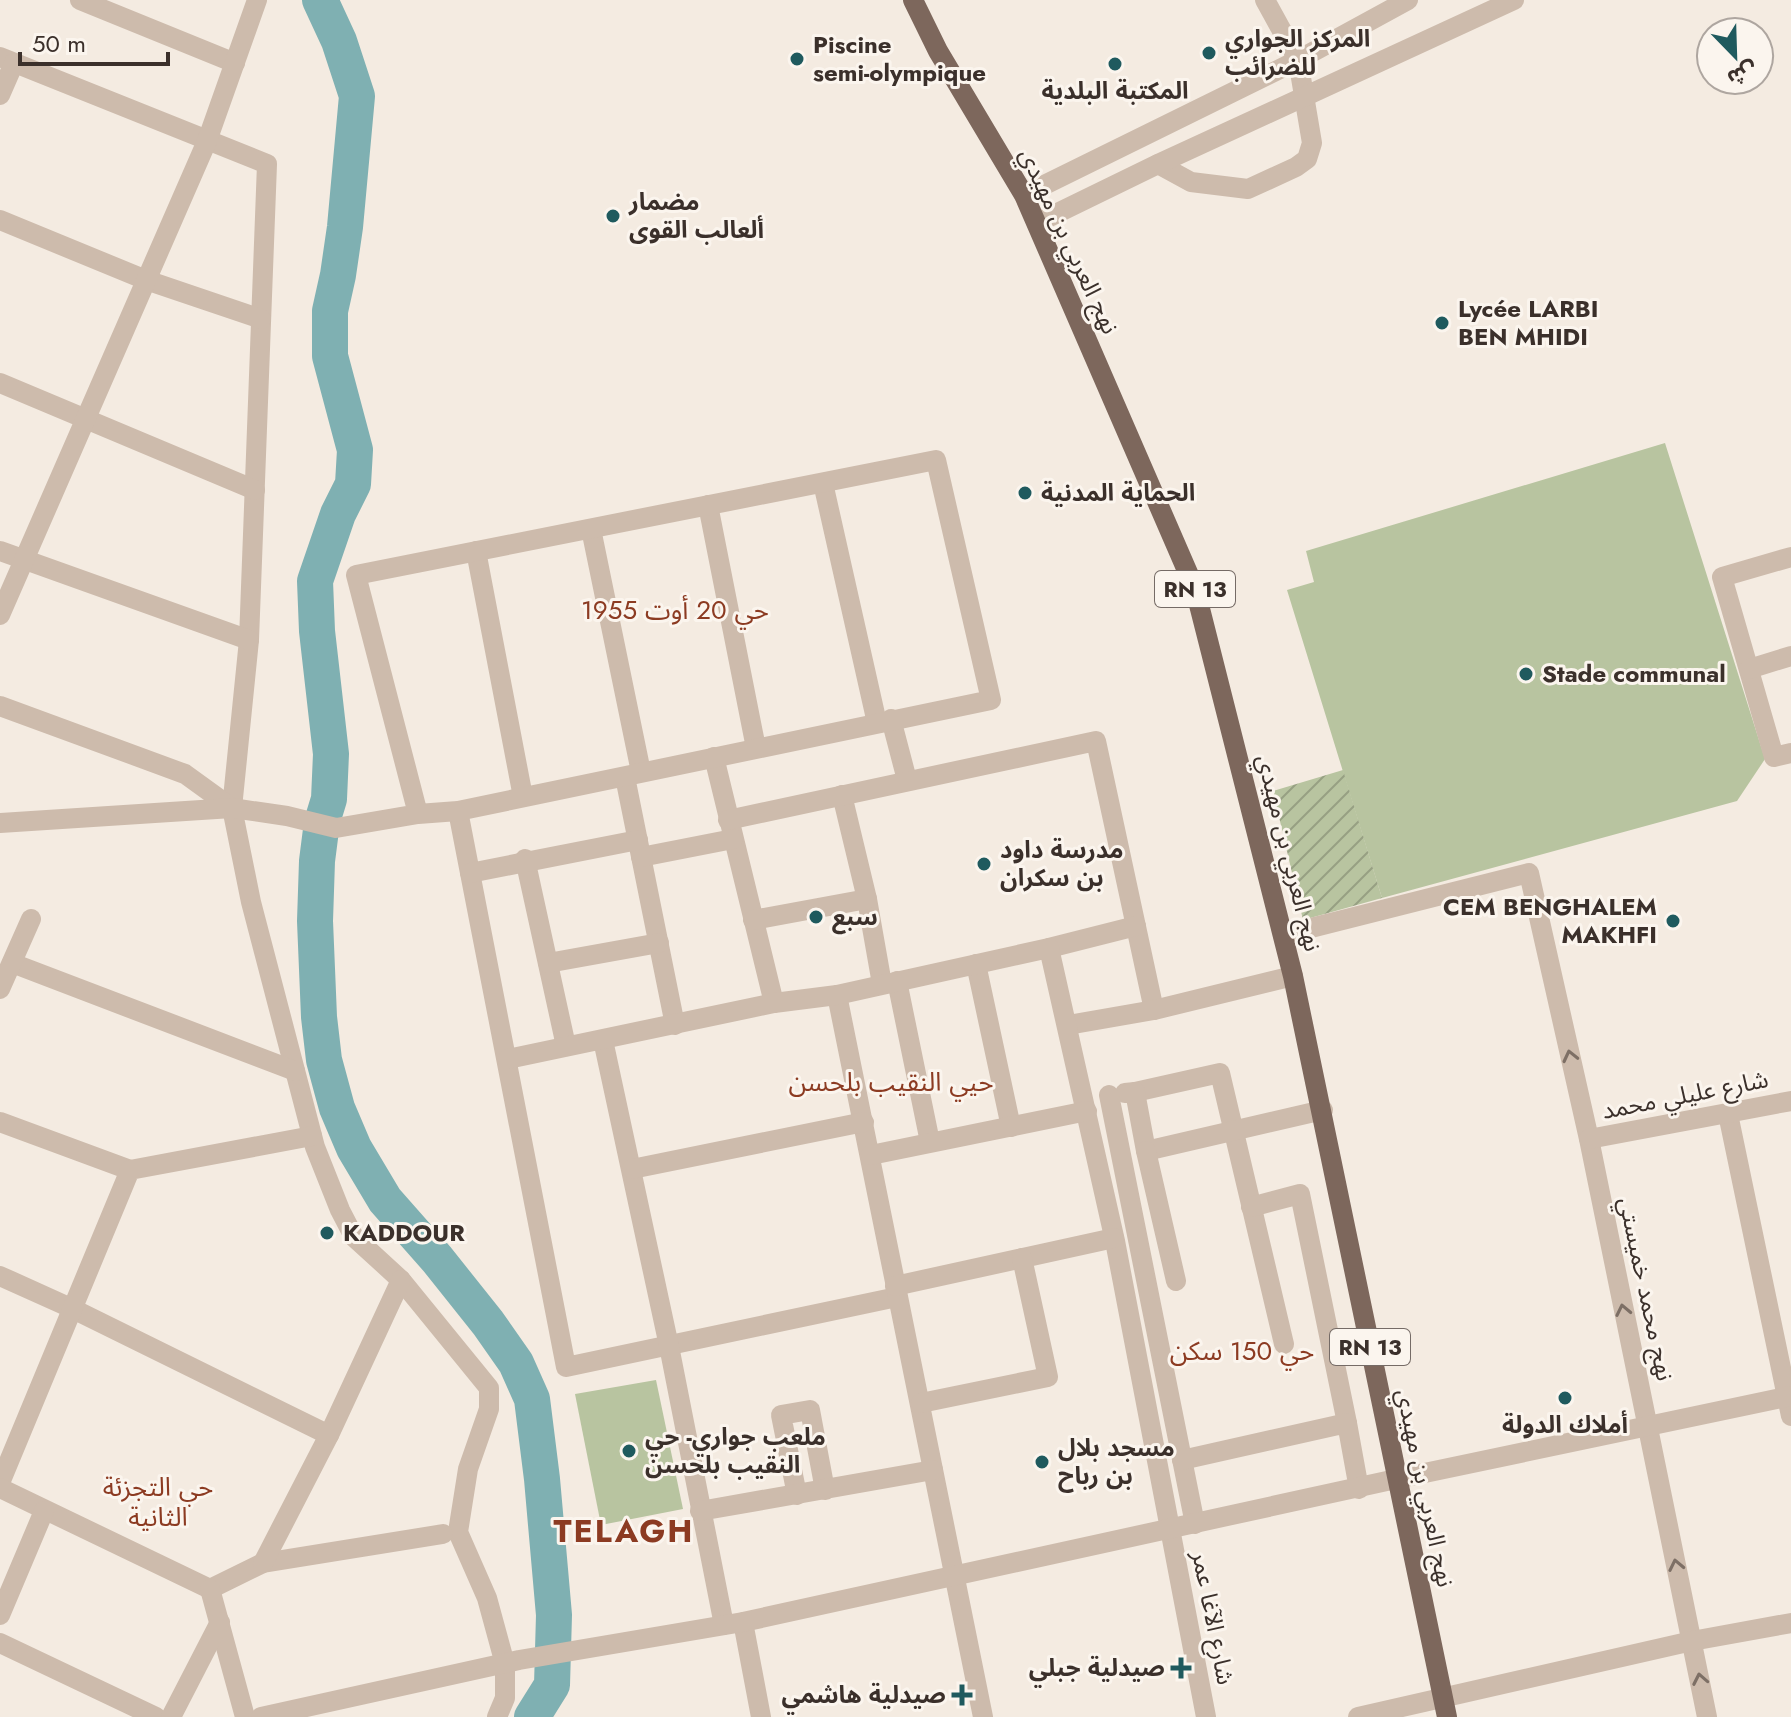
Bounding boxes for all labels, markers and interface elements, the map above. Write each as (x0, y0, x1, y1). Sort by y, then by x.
scale bar (20, 16, 168, 66)
north arrow (1695, 16, 1775, 96)
place label: المركز الجواري للضرائب (1225, 21, 1370, 84)
text: 50 m (32, 26, 86, 61)
place label: Piscine semi-olympique (813, 27, 986, 90)
marker: المركز الجواري للضرائب (1200, 44, 1218, 62)
marker: Piscine semi-olympique (788, 50, 806, 68)
text: ش (1723, 54, 1763, 95)
marker: المكتبة البلدية (1106, 55, 1124, 73)
place label: المكتبة البلدية (1041, 73, 1189, 108)
street label: نهج العربي بن مهيدي (1010, 142, 1128, 340)
place label: مضمار ألعالب القوى (628, 184, 764, 247)
marker: مضمار ألعالب القوى (604, 207, 622, 225)
place label: Lycée LARBI BEN MHIDI (1458, 291, 1598, 354)
marker: Lycée LARBI BEN MHIDI (1433, 314, 1451, 332)
place label: الحماية المدنية (1041, 475, 1195, 510)
marker: الحماية المدنية (1016, 484, 1034, 502)
road number: RN 13 (1155, 571, 1235, 607)
district label: حي 20 أوت 1955 (581, 591, 769, 630)
place label: Stade communal (1542, 656, 1726, 691)
marker: Stade communal (1517, 665, 1535, 683)
street label: نهج العربي بن مهيدي (1247, 751, 1331, 955)
place label: مدرسة داود بن سكران (1000, 832, 1123, 895)
marker: مدرسة داود بن سكران (975, 855, 993, 873)
place label: CEM BENGHALEM MAKHFI (1443, 889, 1657, 952)
place label: سبع (832, 899, 878, 935)
marker: سبع (807, 908, 825, 926)
marker: CEM BENGHALEM MAKHFI (1664, 912, 1682, 930)
one-way arrow (1562, 1049, 1579, 1063)
street label: شارع عليلي محمد (1599, 1061, 1771, 1129)
district label: حيي النقيب بلحسن (788, 1063, 994, 1102)
street label: نهج محمد خميستي (1608, 1194, 1683, 1384)
place label: KADDOUR (343, 1215, 465, 1250)
marker: KADDOUR (318, 1224, 336, 1242)
one-way arrow (1616, 1303, 1633, 1317)
road number: RN 13 (1330, 1329, 1410, 1365)
district label: حي 150 سكن (1170, 1332, 1314, 1371)
street label: نهج العربي بن مهيدي (1386, 1386, 1464, 1591)
marker: أملاك الدولة (1556, 1389, 1574, 1407)
place label: أملاك الدولة (1502, 1407, 1628, 1442)
place label: ملعب جواري- حي النقيب بلحسن (645, 1419, 826, 1482)
place label: مسجد بلال بن رباح (1058, 1430, 1175, 1493)
marker: ملعب جواري- حي النقيب بلحسن (620, 1442, 638, 1460)
marker: مسجد بلال بن رباح (1033, 1453, 1051, 1471)
district label: حي التجزئة الثانية (103, 1468, 213, 1536)
district label: TELAGH (554, 1508, 694, 1554)
street label: شارع الآغا عمر (1183, 1547, 1244, 1688)
one-way arrow (1668, 1558, 1685, 1572)
place label: صيدلية جبلي (1029, 1650, 1165, 1688)
marker: صيدلية جبلي (1172, 1659, 1190, 1677)
one-way arrow (1692, 1673, 1709, 1686)
place label: صيدلية هاشمي (782, 1677, 946, 1715)
marker: صيدلية هاشمي (953, 1686, 971, 1704)

